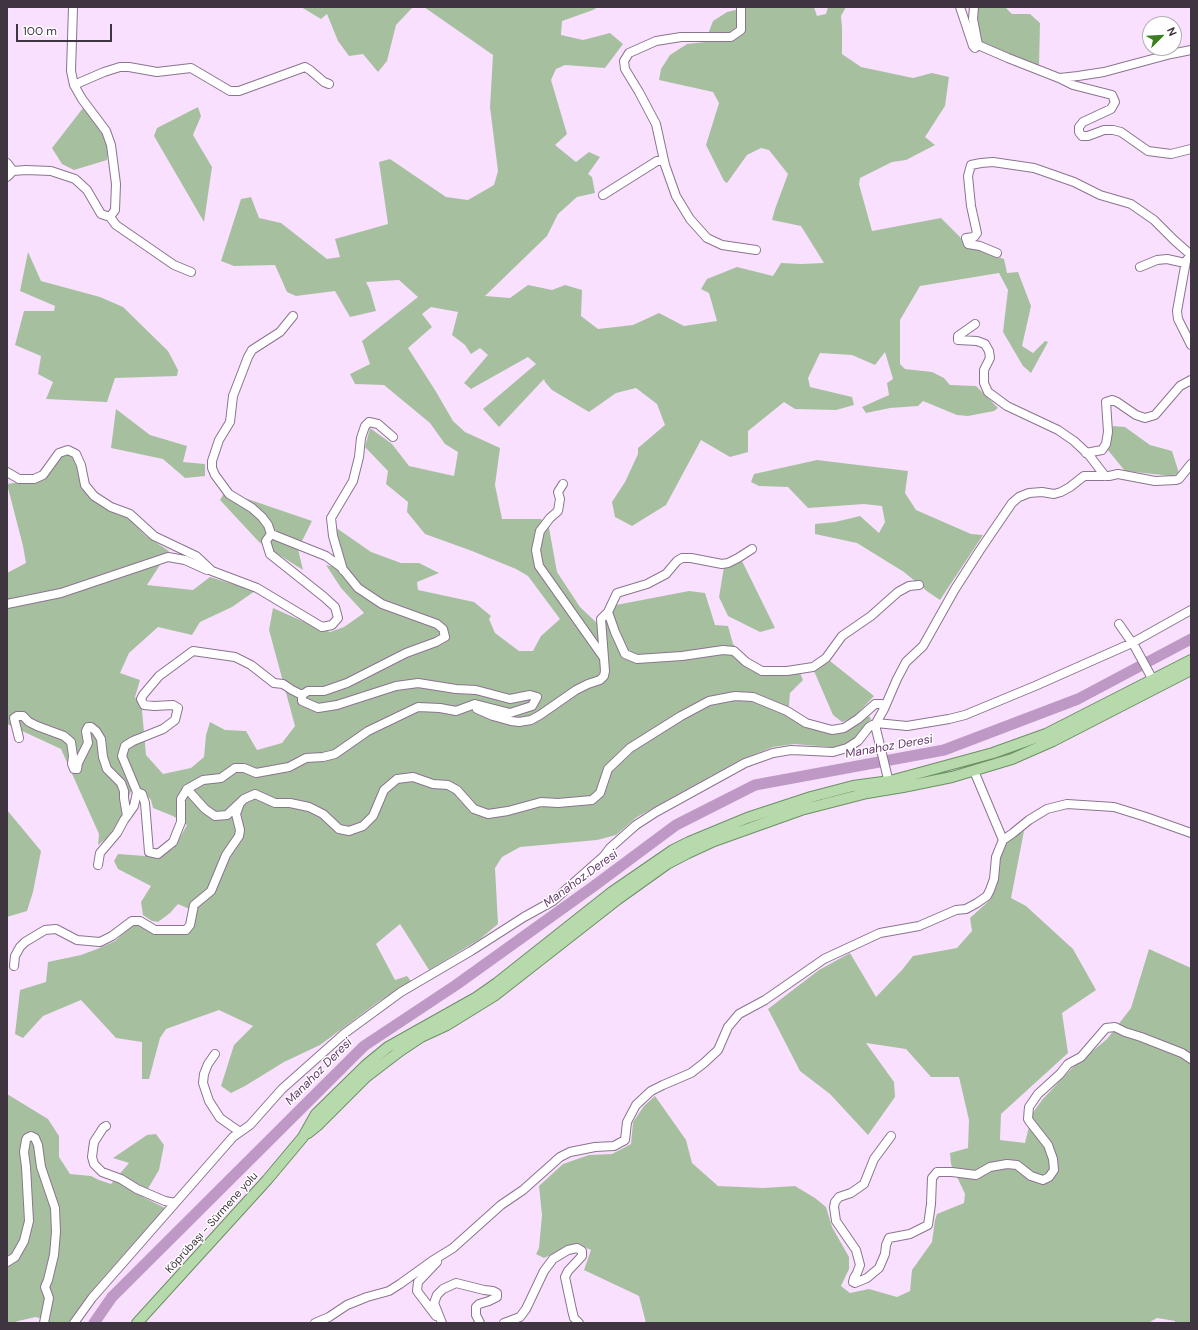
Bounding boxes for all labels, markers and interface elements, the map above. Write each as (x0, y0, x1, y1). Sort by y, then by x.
scale bar (18, 16, 114, 42)
north arrow (1142, 16, 1182, 56)
text: 100 m (23, 23, 57, 39)
text: N (1164, 25, 1180, 38)
water label: Manahoz Deresi (844, 732, 934, 762)
water label: Manahoz Deresi (541, 847, 621, 911)
water label: Manahoz Deresi (283, 1036, 355, 1108)
street label: Köprübaşı - Sürmene yolu (163, 1170, 261, 1276)

